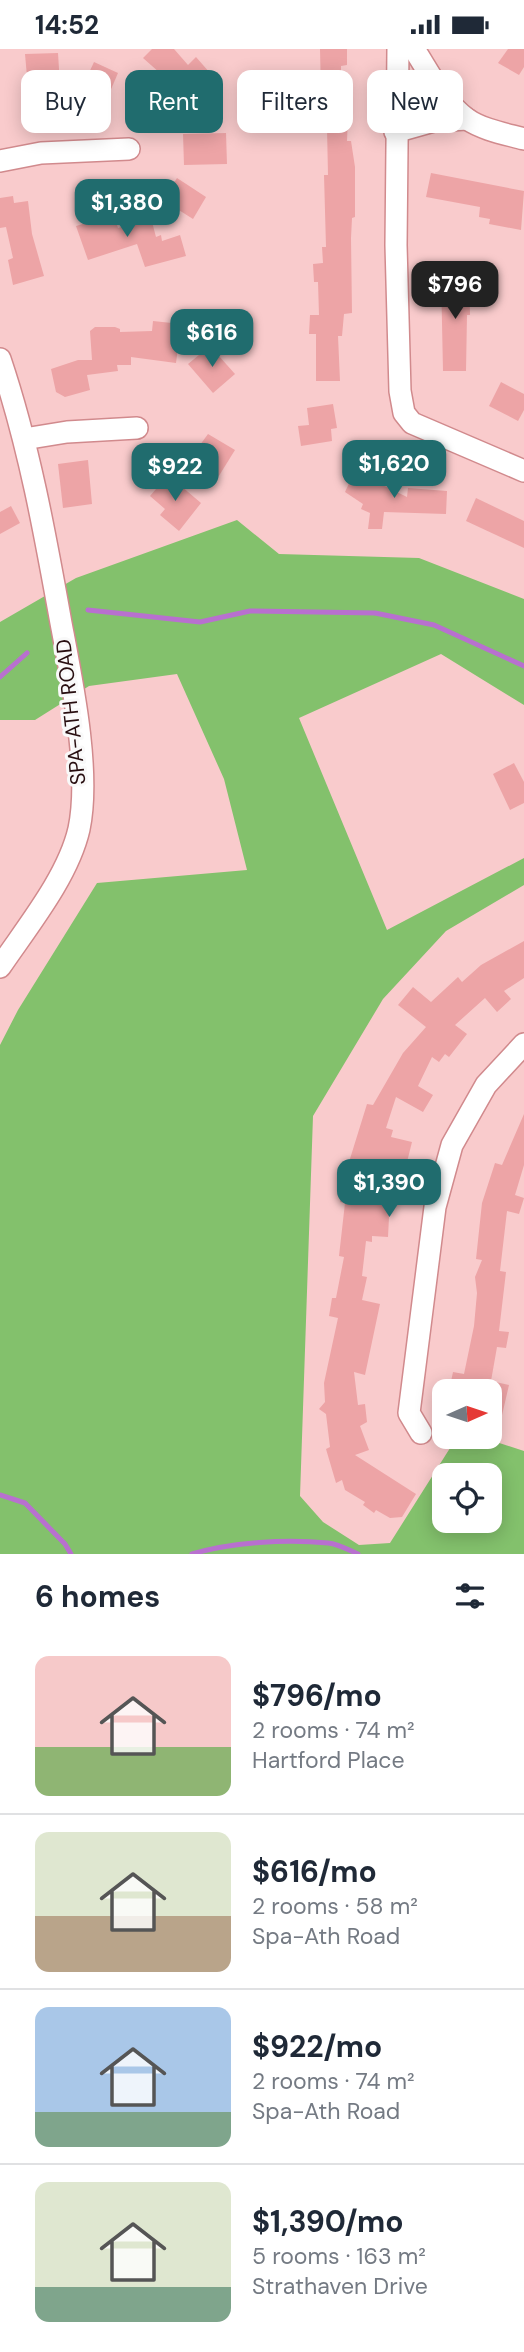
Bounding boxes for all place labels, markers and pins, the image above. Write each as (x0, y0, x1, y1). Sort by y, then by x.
pin: $1,380 (70, 179, 184, 239)
pin: $796 (414, 261, 496, 321)
pin: $616 (171, 309, 253, 369)
pin: $1,620 (337, 441, 451, 500)
pin: $922 (134, 443, 216, 503)
pin: $1,390 (332, 1159, 446, 1219)

